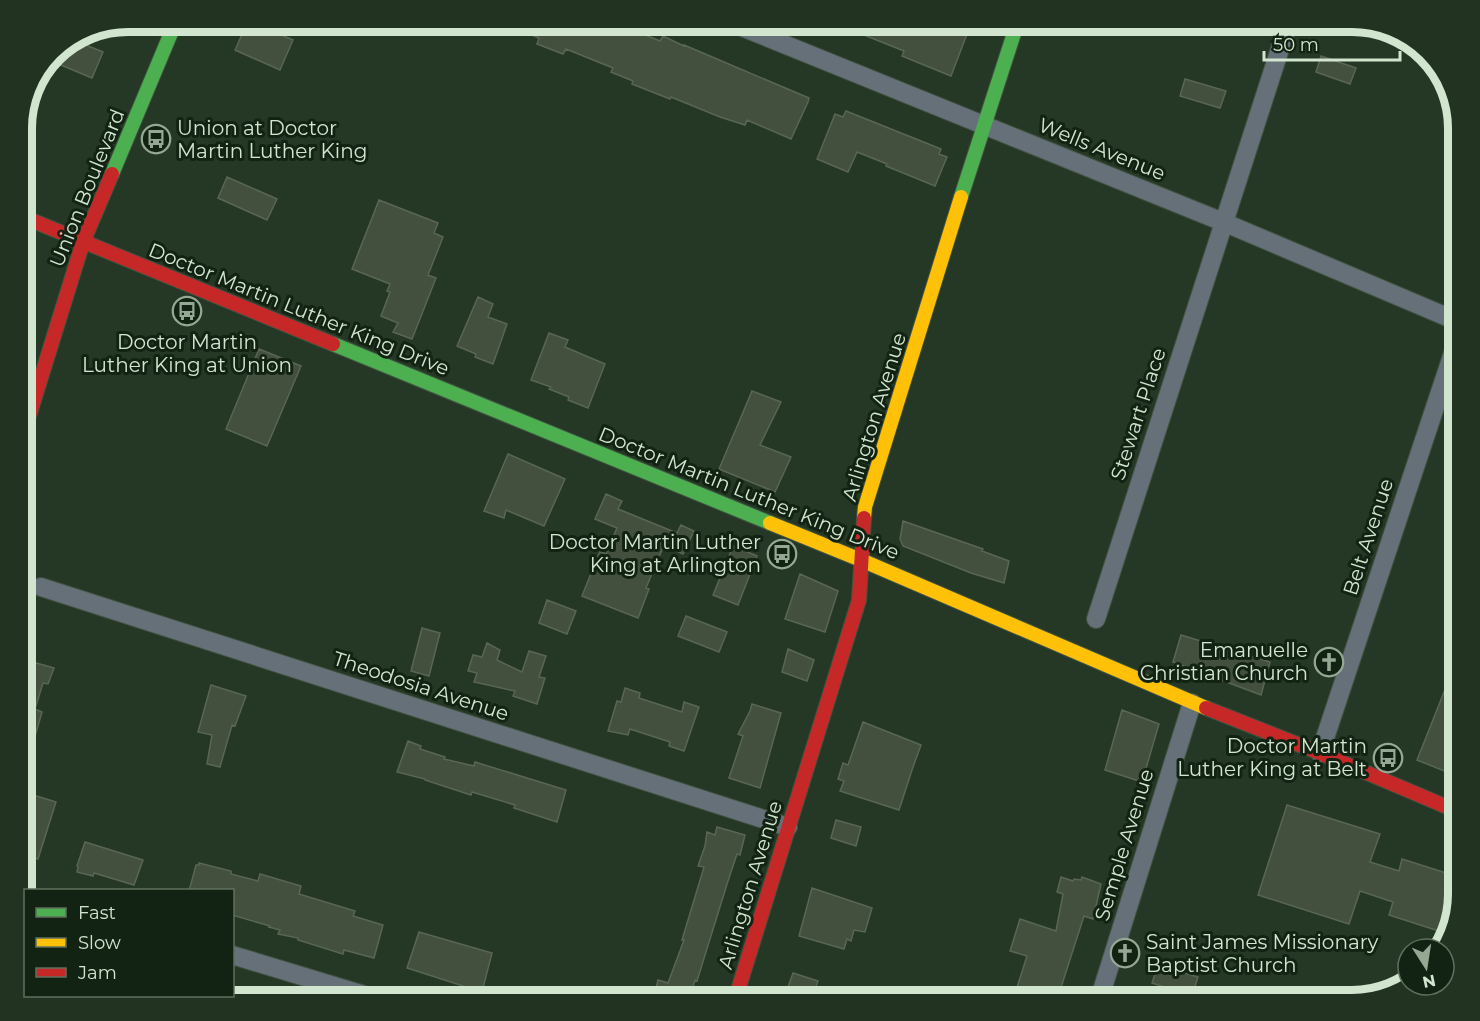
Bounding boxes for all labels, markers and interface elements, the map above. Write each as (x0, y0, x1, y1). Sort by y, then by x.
scale bar (1264, 24, 1400, 62)
text: 50 m (1273, 34, 1319, 56)
street label: Union Boulevard (44, 106, 130, 270)
street label: Wells Avenue (1035, 113, 1169, 185)
place label: Union at Doctor Martin Luther King (177, 116, 367, 163)
bus stop icon: Union at Doctor Martin Luther King (140, 123, 172, 155)
street label: Doctor Martin Luther King Drive (145, 238, 453, 380)
bus stop icon: Doctor Martin Luther King at Union (171, 295, 203, 327)
place label: Doctor Martin Luther King at Union (82, 330, 292, 377)
street label: Arlington Avenue (837, 330, 911, 504)
street label: Stewart Place (1105, 345, 1171, 483)
street label: Doctor Martin Luther King Drive (595, 422, 903, 564)
street label: Belt Avenue (1338, 476, 1398, 598)
place label: Doctor Martin Luther King at Arlington (549, 530, 761, 577)
bus stop icon: Doctor Martin Luther King at Arlington (766, 538, 798, 570)
place label: Emanuelle Christian Church (1140, 638, 1308, 685)
street label: Theodosia Avenue (330, 646, 512, 726)
church icon: Emanuelle Christian Church (1313, 646, 1345, 678)
place label: Doctor Martin Luther King at Belt (1177, 734, 1367, 781)
bus stop icon: Doctor Martin Luther King at Belt (1372, 742, 1404, 774)
street label: Semple Avenue (1090, 766, 1158, 924)
street label: Arlington Avenue (713, 798, 787, 972)
legend (24, 889, 234, 997)
text: Fast (78, 902, 116, 924)
place label: Saint James Missionary Baptist Church (1146, 930, 1379, 977)
text: Slow (78, 932, 121, 954)
church icon: Saint James Missionary Baptist Church (1109, 937, 1141, 969)
north arrow (1396, 937, 1456, 997)
text: Jam (77, 962, 117, 984)
text: N (1421, 971, 1437, 992)

